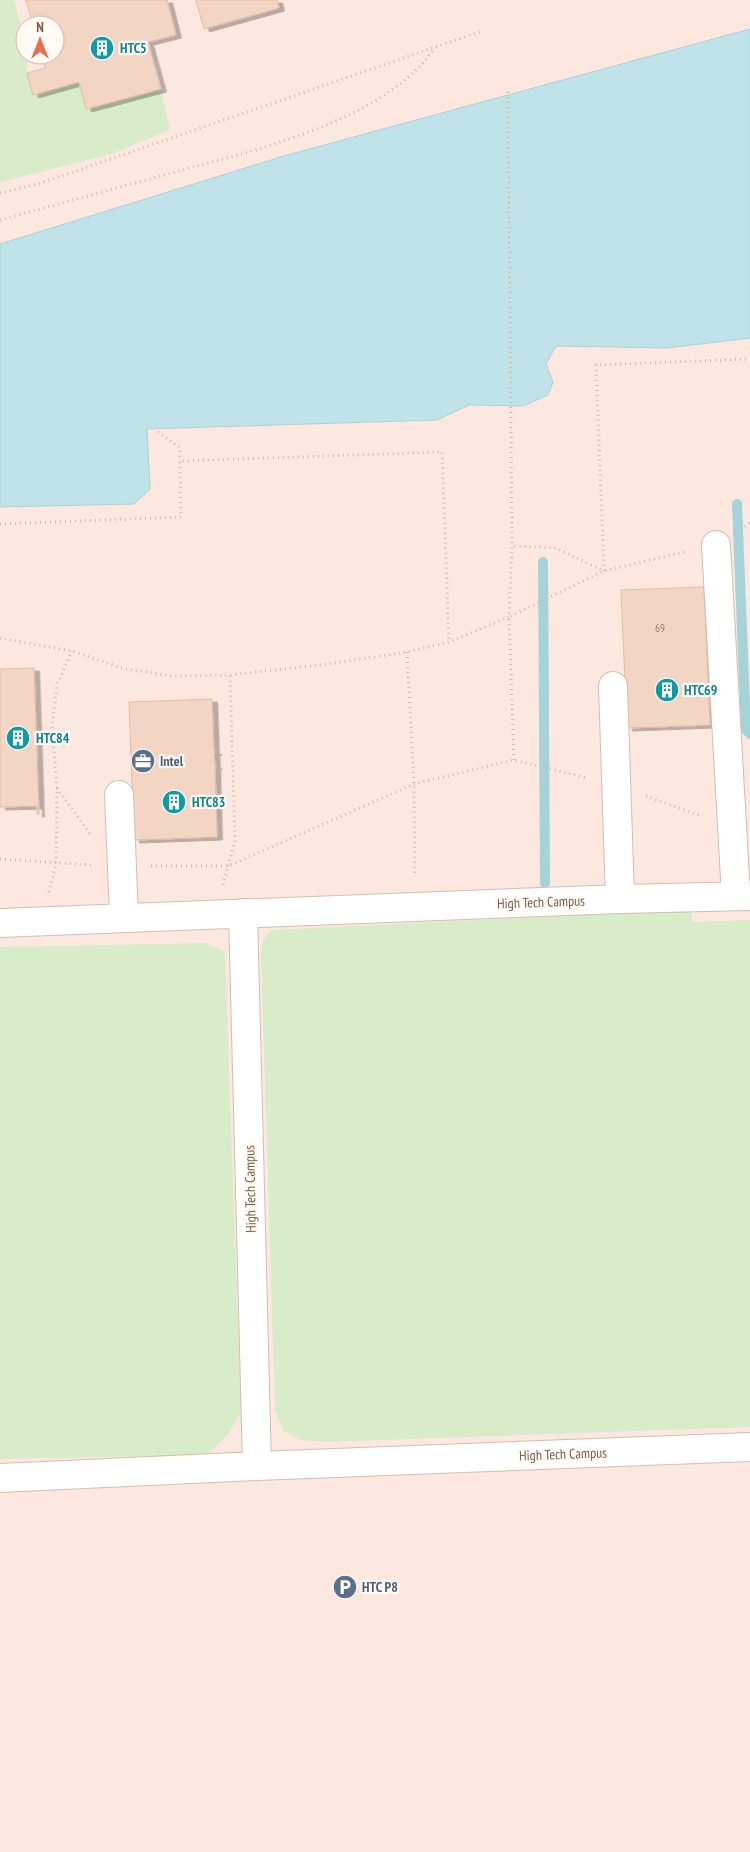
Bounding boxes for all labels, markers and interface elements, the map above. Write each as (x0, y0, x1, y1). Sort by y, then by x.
north arrow (15, 15, 65, 65)
text: N (36, 18, 44, 36)
building icon: HTC5 (89, 35, 115, 61)
place label: HTC5 (120, 39, 147, 57)
house number: 69 (655, 621, 665, 635)
building icon: HTC69 (654, 677, 680, 703)
place label: HTC69 (684, 681, 718, 699)
building icon: HTC84 (5, 725, 31, 751)
place label: HTC84 (36, 729, 70, 747)
office icon: Intel (130, 748, 156, 774)
place label: Intel (160, 752, 184, 770)
building icon: HTC83 (161, 789, 187, 815)
place label: HTC83 (192, 793, 225, 811)
street label: High Tech Campus (497, 891, 585, 913)
street label: High Tech Campus (240, 1145, 260, 1233)
street label: High Tech Campus (519, 1443, 607, 1465)
parking icon: HTC P8 (332, 1574, 358, 1600)
place label: HTC P8 (362, 1578, 398, 1596)

